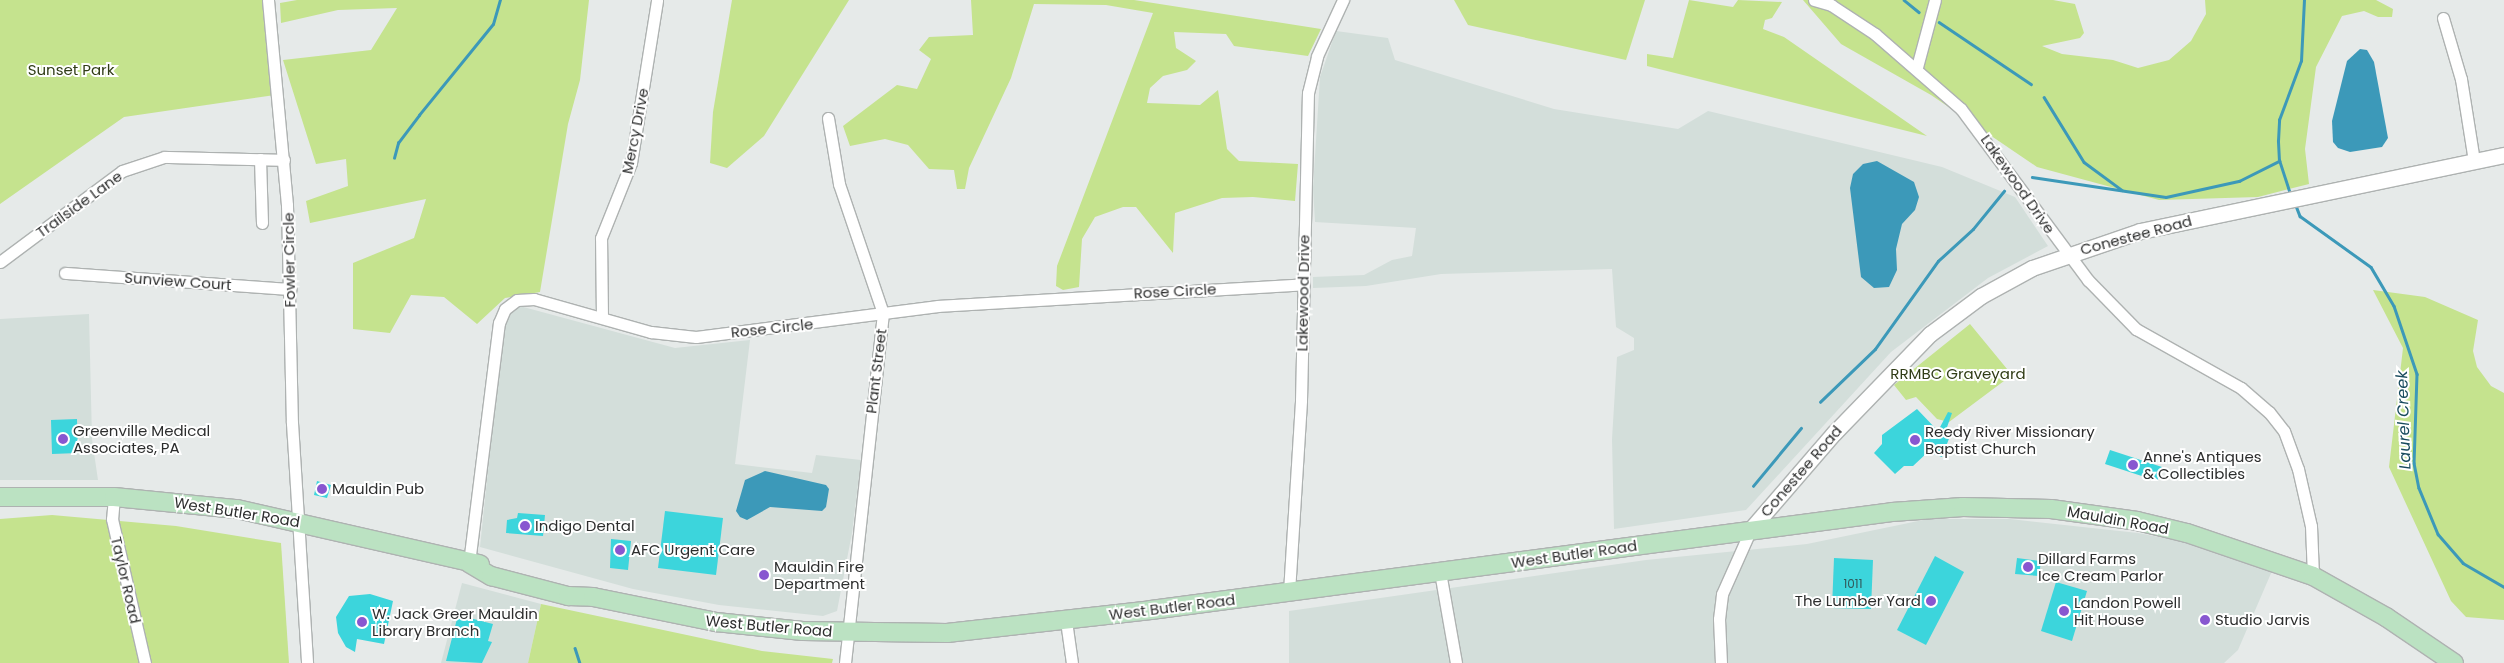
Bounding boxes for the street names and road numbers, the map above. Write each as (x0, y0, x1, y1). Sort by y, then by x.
street label: Mercy Drive (618, 87, 652, 175)
street label: Lakewood Drive (1977, 131, 2059, 237)
street label: Trailside Lane (33, 167, 125, 241)
street label: Conestee Road (2078, 211, 2194, 259)
street label: Fowler Circle (279, 212, 299, 308)
street label: Lakewood Drive (1293, 234, 1313, 352)
street label: Sunview Court (124, 268, 232, 294)
street label: Rose Circle (1133, 280, 1217, 302)
street label: Rose Circle (730, 315, 814, 341)
street label: Plant Street (862, 327, 890, 415)
street label: Conestee Road (1756, 422, 1846, 520)
street label: West Butler Road (173, 493, 301, 531)
street label: Mauldin Road (2066, 502, 2170, 538)
street label: Taylor Road (107, 535, 145, 625)
street label: West Butler Road (1510, 536, 1638, 572)
street label: West Butler Road (1108, 590, 1236, 624)
street label: West Butler Road (705, 611, 833, 641)

